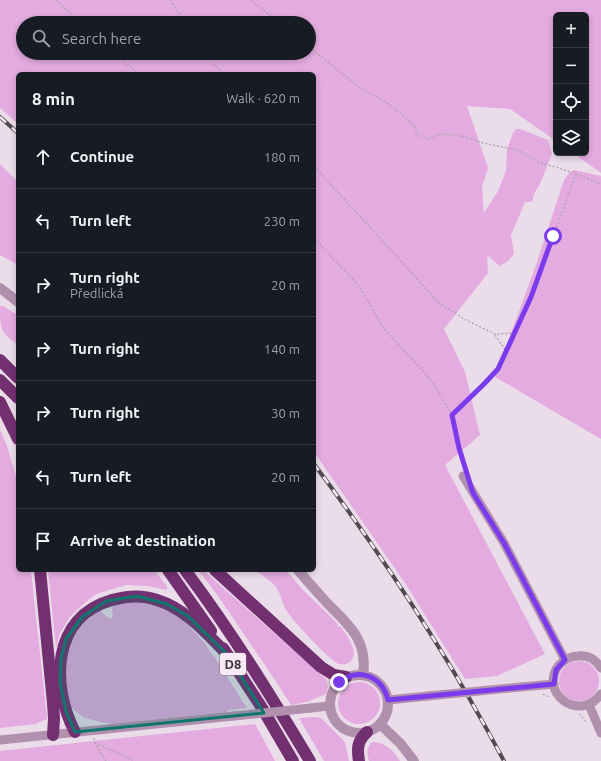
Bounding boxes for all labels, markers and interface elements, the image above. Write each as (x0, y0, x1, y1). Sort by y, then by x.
map controls (553, 12, 589, 156)
button: + (553, 12, 589, 48)
search box (16, 16, 316, 60)
icon: search (30, 27, 52, 49)
text: Search here (62, 30, 141, 47)
button: − (553, 48, 589, 84)
button: locate (553, 84, 589, 120)
text: 8 min (32, 89, 75, 108)
text: Walk · 620 m (226, 91, 300, 105)
button: layers (553, 120, 589, 156)
icon: ahead (32, 146, 54, 168)
text: Continue (70, 148, 134, 165)
text: 180 m (264, 150, 300, 164)
icon: left (32, 210, 54, 232)
text: Turn left (70, 212, 131, 229)
text: 230 m (264, 214, 300, 228)
route start (544, 227, 562, 245)
text: Turn right (70, 269, 140, 286)
icon: right (32, 274, 54, 296)
text: 20 m (271, 278, 300, 292)
text: Předlická (70, 286, 123, 300)
icon: right (32, 338, 54, 360)
text: Turn right (70, 340, 140, 357)
text: 140 m (264, 342, 300, 356)
icon: right (32, 402, 54, 424)
text: Turn right (70, 404, 140, 421)
text: 30 m (271, 406, 300, 420)
icon: left (32, 466, 54, 488)
text: Turn left (70, 468, 131, 485)
text: 20 m (271, 470, 300, 484)
icon: arrive (32, 530, 54, 552)
text: Arrive at destination (70, 532, 216, 549)
road number: D8 (220, 653, 246, 675)
route end (330, 673, 348, 691)

